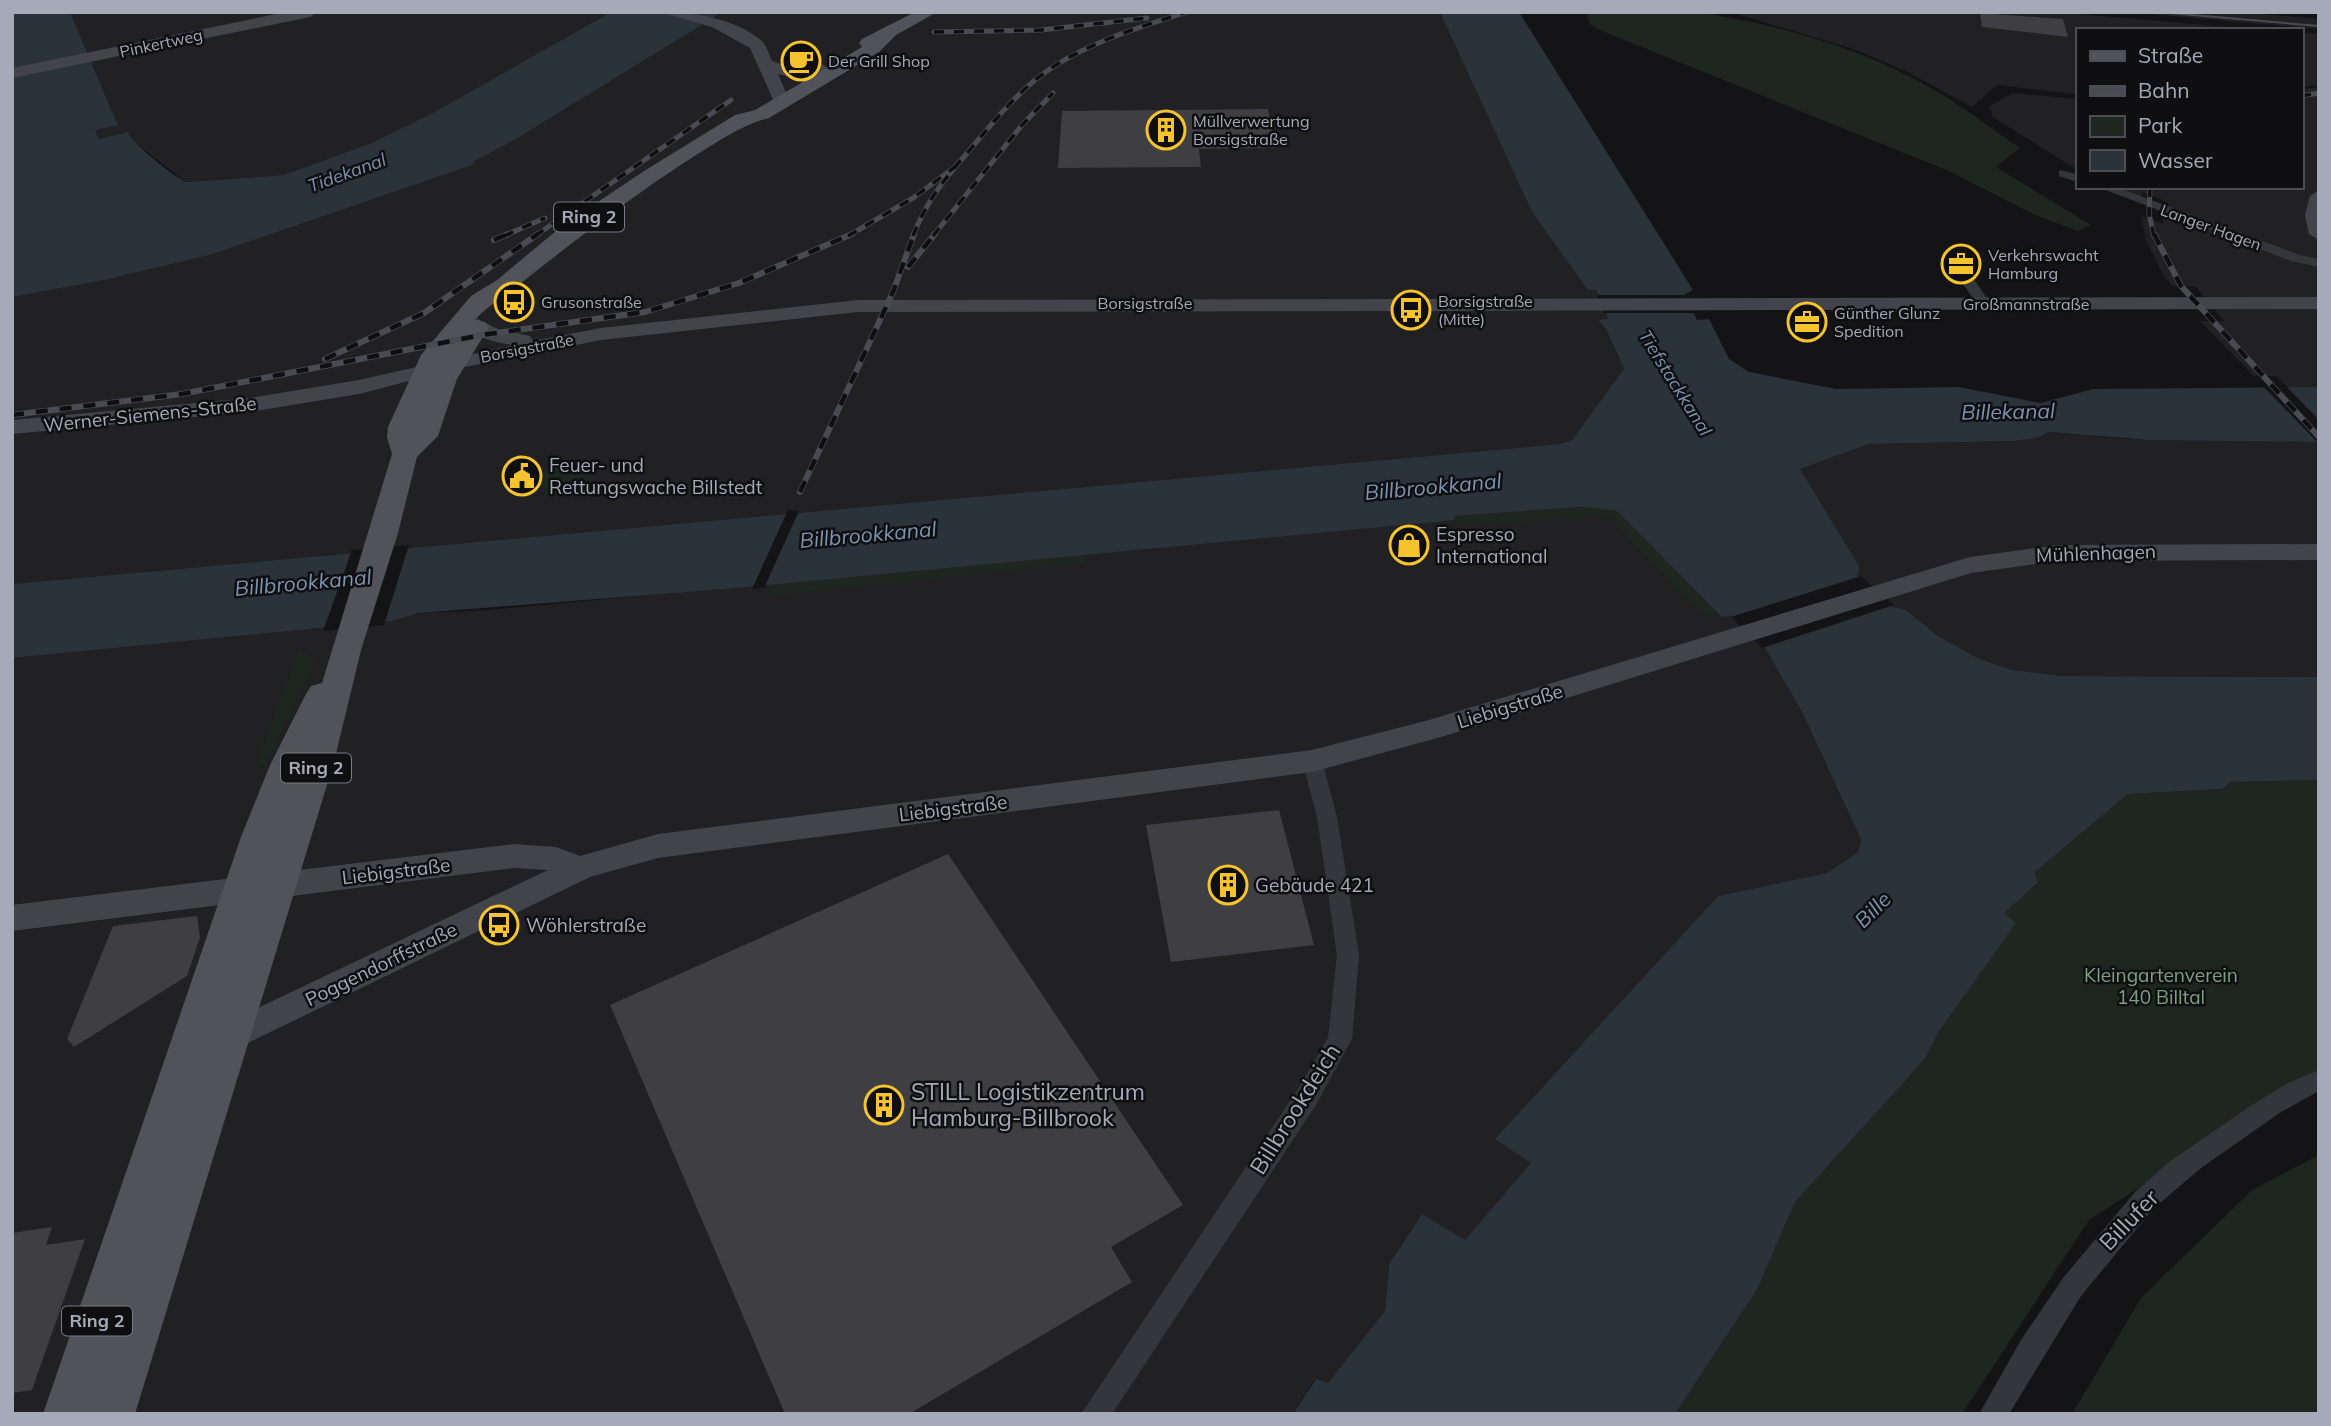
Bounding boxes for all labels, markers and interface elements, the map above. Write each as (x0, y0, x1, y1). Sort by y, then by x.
street label: Pinkertweg (118, 24, 204, 62)
legend (2076, 28, 2303, 189)
cafe icon: Der Grill Shop (780, 40, 822, 82)
text: Straße (2138, 42, 2203, 68)
place label: Der Grill Shop (828, 51, 930, 71)
text: Bahn (2138, 77, 2190, 103)
building icon: Müllverwertung Borsigstraße (1145, 109, 1187, 151)
place label: Müllverwertung Borsigstraße (1193, 111, 1310, 149)
text: Park (2138, 112, 2182, 138)
text: Wasser (2138, 147, 2213, 173)
water label: Tidekanal (305, 148, 390, 197)
street label: Langer Hagen (2158, 200, 2264, 254)
road number: Ring 2 (554, 202, 624, 232)
office icon: Verkehrswacht Hamburg (1940, 243, 1982, 285)
place label: Verkehrswacht Hamburg (1988, 245, 2099, 283)
bus stop icon: Grusonstraße (493, 281, 535, 323)
bus stop icon: Borsigstraße (Mitte) (1390, 289, 1432, 331)
place label: Borsigstraße (Mitte) (1438, 291, 1533, 329)
place label: Grusonstraße (541, 292, 642, 312)
street label: Borsigstraße (1098, 293, 1192, 313)
street label: Großmannstraße (1963, 294, 2089, 314)
office icon: Günther Glunz Spedition (1786, 301, 1828, 343)
place label: Günther Glunz Spedition (1834, 303, 1940, 341)
water label: Tiefstackkanal (1634, 325, 1718, 441)
street label: Borsigstraße (479, 329, 575, 367)
street label: Werner-Siemens-Straße (42, 391, 258, 437)
water label: Billekanal (1961, 397, 2055, 425)
place label: Feuer- und Rettungswache Billstedt (549, 453, 763, 499)
public building icon: Feuer- und Rettungswache Billstedt (501, 455, 543, 497)
water label: Billbrookkanal (1363, 467, 1502, 505)
water label: Billbrookkanal (798, 515, 937, 553)
place label: Espresso International (1436, 522, 1547, 568)
shop icon: Espresso International (1388, 524, 1430, 566)
street label: Mühlenhagen (2036, 539, 2156, 567)
water label: Billbrookkanal (233, 563, 372, 601)
street label: Liebigstraße (1454, 679, 1566, 733)
road number: Ring 2 (281, 754, 351, 782)
street label: Liebigstraße (897, 789, 1009, 827)
street label: Liebigstraße (340, 852, 452, 890)
building icon: Gebäude 421 (1207, 864, 1249, 906)
place label: Gebäude 421 (1255, 873, 1374, 897)
water label: Bille (1849, 886, 1896, 933)
bus stop icon: Wöhlerstraße (478, 904, 520, 946)
place label: Wöhlerstraße (526, 913, 646, 937)
street label: Poggendorffstraße (301, 917, 461, 1011)
park label: Kleingartenverein 140 Billtal (2084, 963, 2238, 1009)
street label: Billbrookdeich (1243, 1038, 1346, 1179)
place label: STILL Logistikzentrum Hamburg-Billbrook (911, 1077, 1145, 1132)
building icon: STILL Logistikzentrum Hamburg-Billbrook (863, 1084, 905, 1126)
street label: Billufer (2093, 1183, 2165, 1256)
road number: Ring 2 (62, 1306, 132, 1336)

